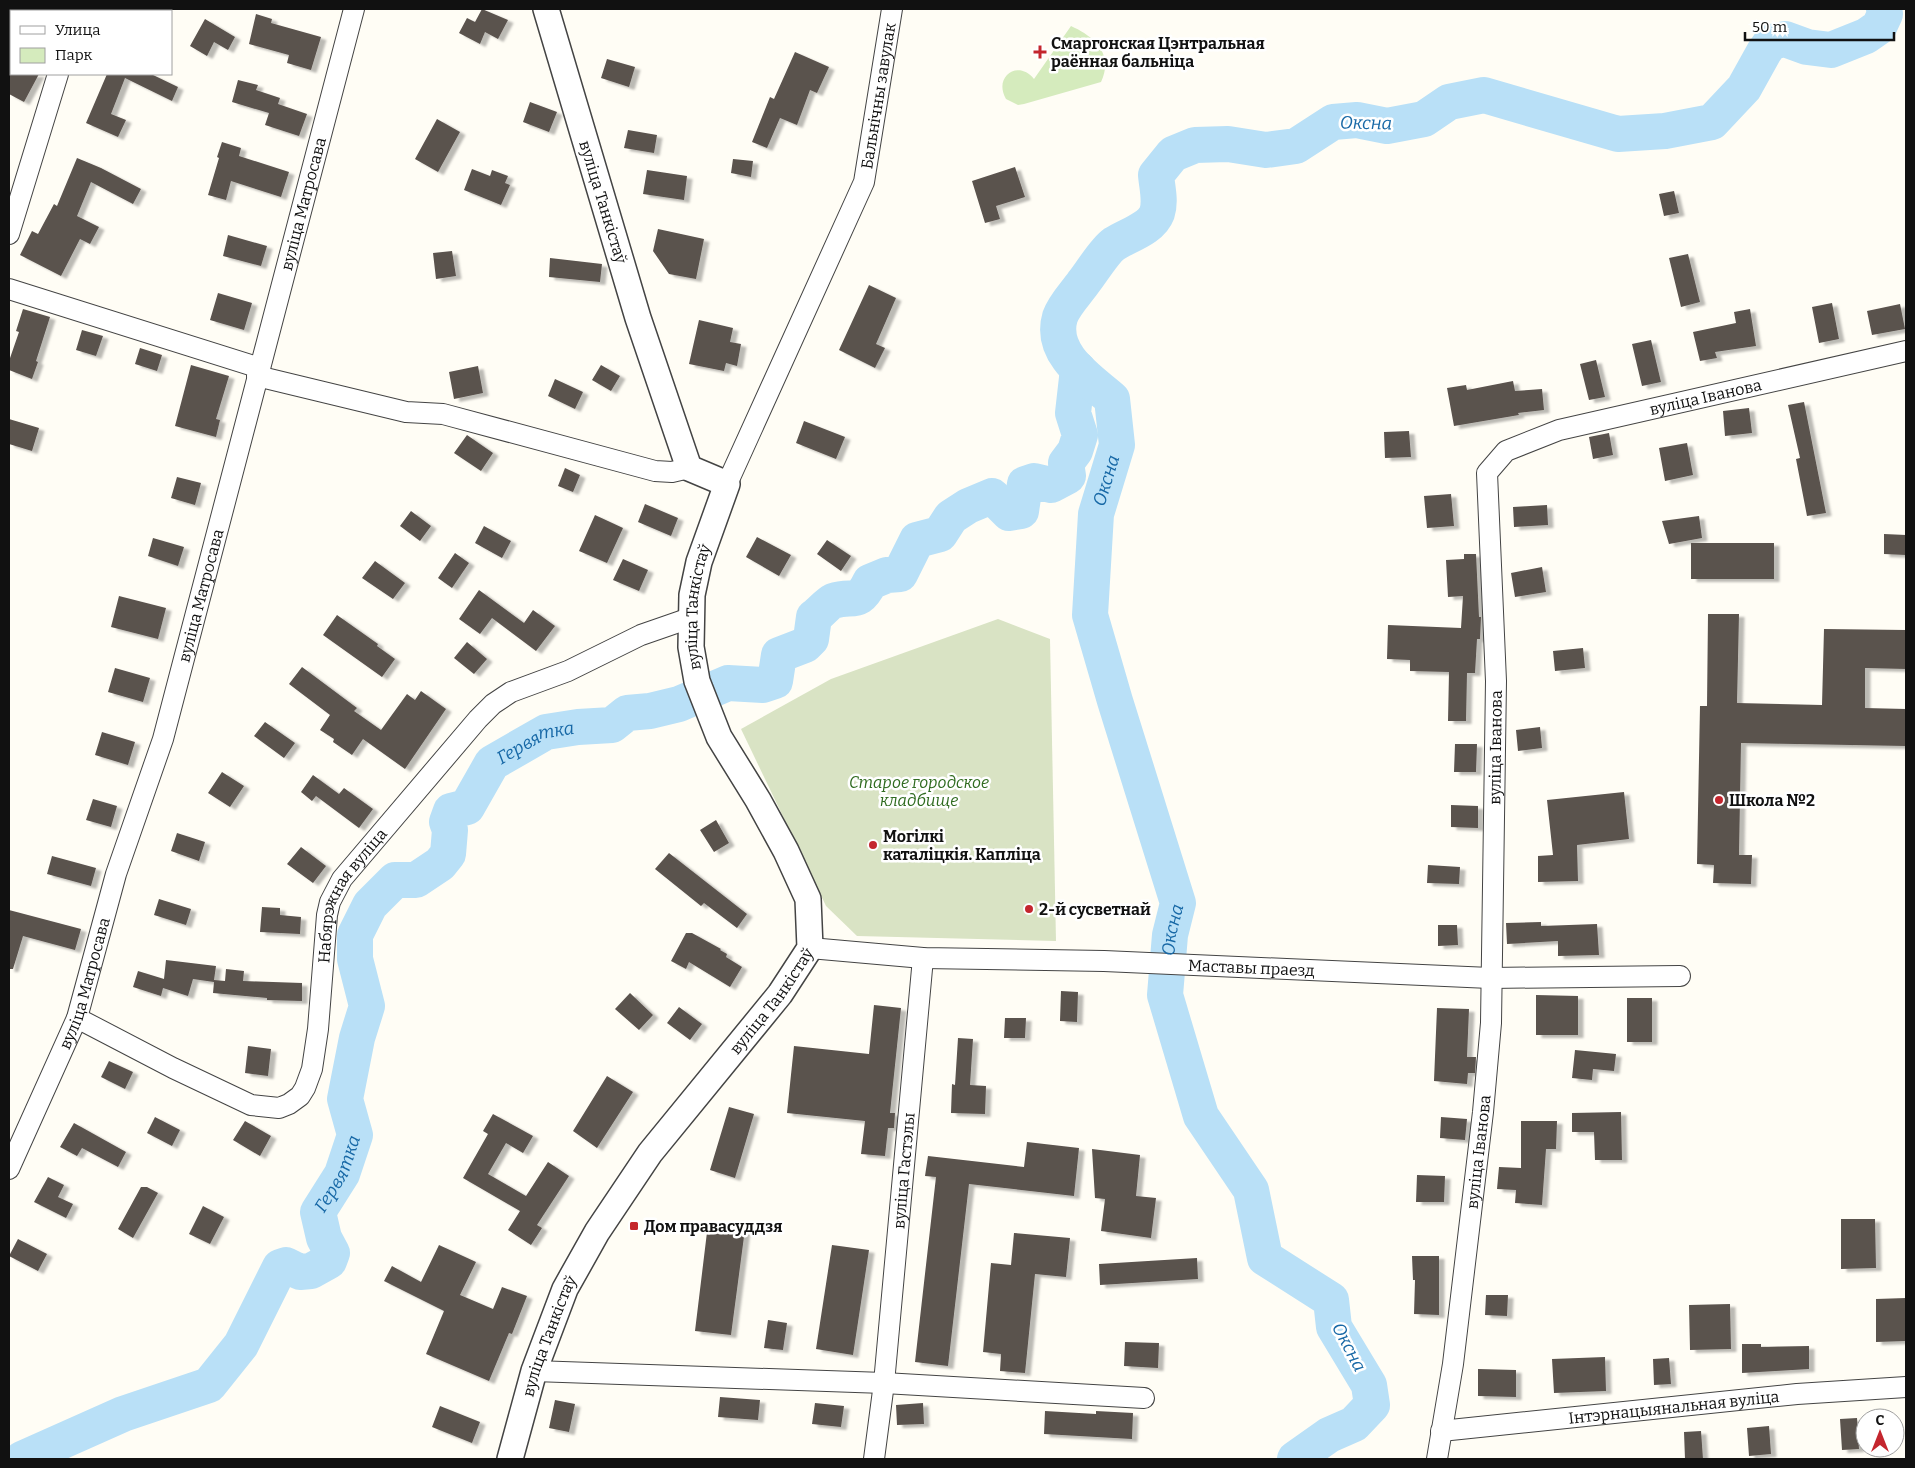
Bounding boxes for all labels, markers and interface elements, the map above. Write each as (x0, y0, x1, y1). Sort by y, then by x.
legend (10, 10, 172, 75)
scale bar (1745, 10, 1894, 42)
text: 50 m (1752, 18, 1788, 36)
text: Улица (55, 21, 101, 39)
street label: Бальнічны завулак (857, 21, 899, 170)
place label: Смаргонская Цэнтральная раённая бальніца (1051, 34, 1265, 71)
marker: Смаргонская Цэнтральная раённая бальніца (1033, 45, 1047, 59)
text: Парк (55, 46, 93, 64)
water label: Оксна (1340, 112, 1392, 134)
street label: вуліца Матросава (277, 135, 330, 272)
street label: вуліца Танкістаў (575, 138, 631, 266)
street label: вуліца Іванова (1648, 375, 1764, 419)
water label: Оксна (1088, 452, 1124, 509)
street label: вуліца Матросава (174, 527, 227, 664)
street label: вуліца Танкістаў (681, 541, 714, 672)
street label: вуліца Іванова (1485, 690, 1505, 805)
water label: Гервятка (493, 717, 576, 769)
park label: Старое городское кладбище (849, 773, 989, 810)
place label: Школа №2 (1729, 791, 1815, 810)
marker: Школа №2 (1713, 794, 1725, 806)
street label: Набярэжная вуліца (314, 824, 391, 964)
place label: Могілкі каталіцкія. Капліца (883, 827, 1041, 864)
marker: Могілкі каталіцкія. Капліца (867, 839, 879, 851)
place label: 2-й сусветнай (1039, 900, 1151, 919)
water label: Оксна (1157, 902, 1188, 957)
marker: 2-й сусветнай (1023, 903, 1035, 915)
street label: вуліца Матросава (55, 915, 113, 1052)
street label: вуліца Танкістаў (725, 944, 817, 1058)
street label: Маставы праезд (1188, 955, 1315, 980)
street label: вуліца Іванова (1462, 1094, 1494, 1210)
street label: вуліца Гастэлы (889, 1111, 918, 1229)
water label: Гервятка (310, 1132, 365, 1216)
place label: Дом правасуддзя (644, 1217, 783, 1236)
marker: Дом правасуддзя (628, 1220, 640, 1232)
street label: вуліца Танкістаў (518, 1272, 580, 1399)
water label: Оксна (1327, 1319, 1371, 1375)
street label: Інтэрнацыянальная вуліца (1567, 1386, 1780, 1427)
north arrow (1855, 1408, 1905, 1458)
text: С (1876, 1412, 1885, 1429)

